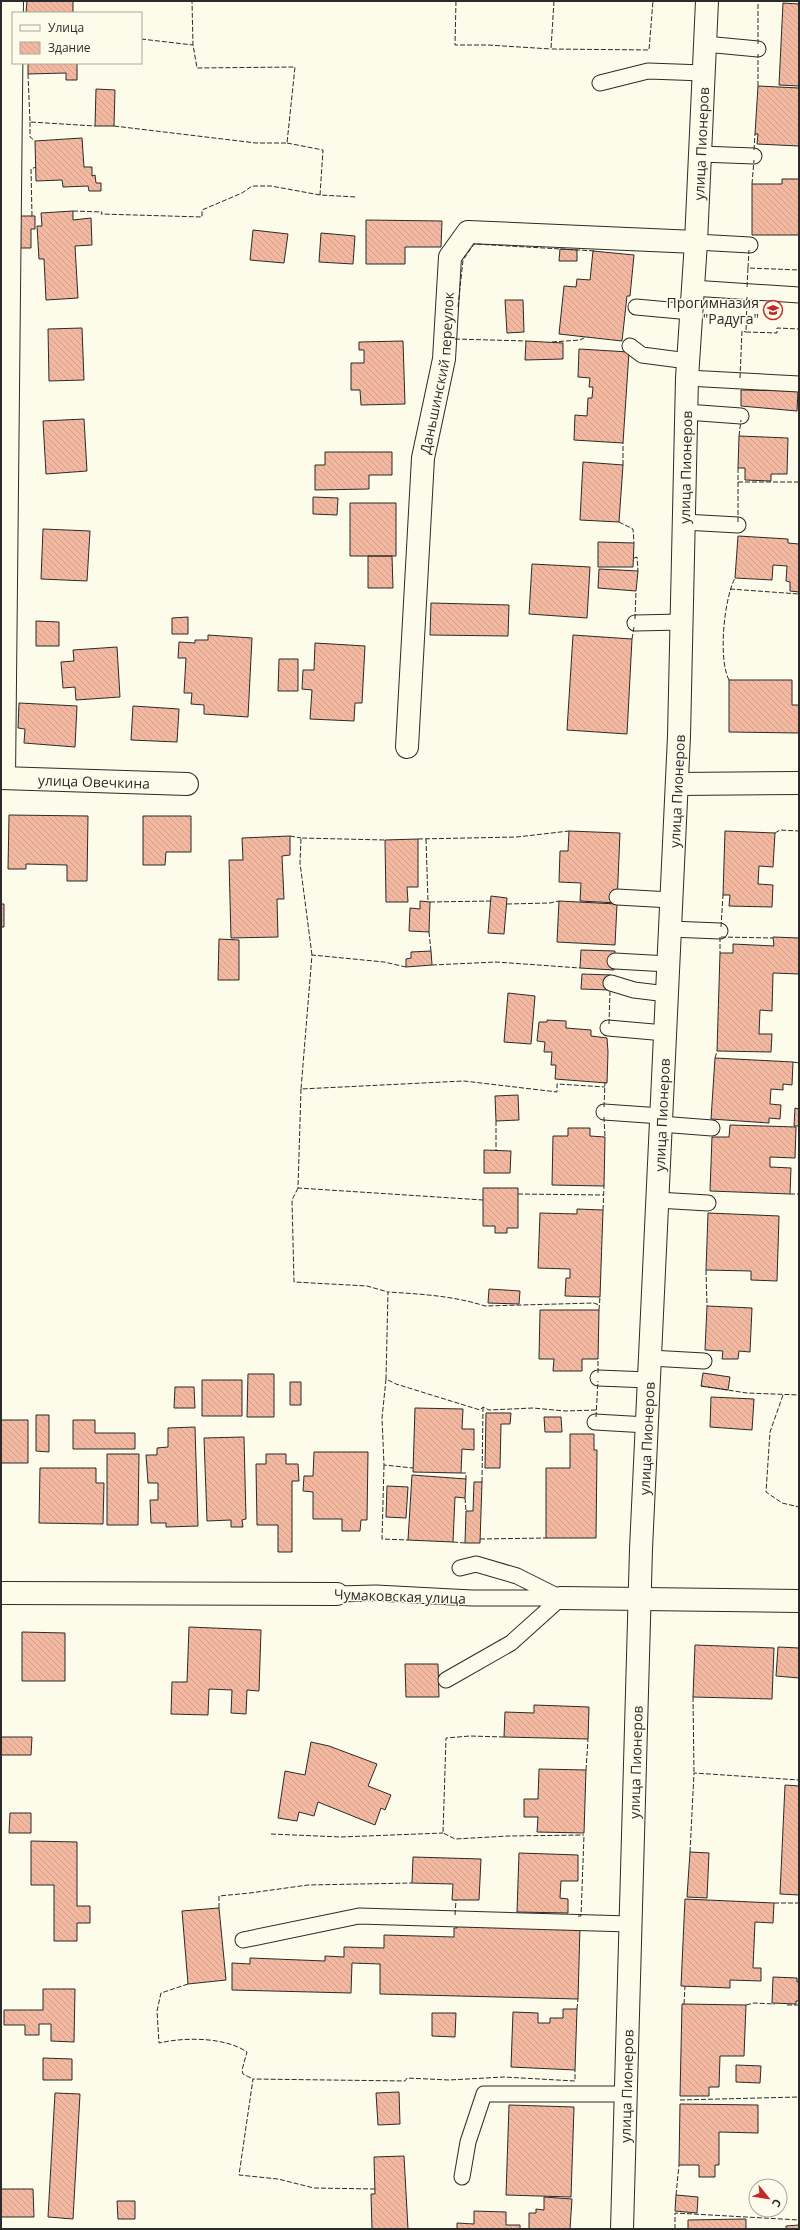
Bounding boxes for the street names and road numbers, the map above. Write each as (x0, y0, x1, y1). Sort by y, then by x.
street label: улица Пионеров (688, 87, 713, 201)
street label: Даньшинский переулок (415, 291, 457, 455)
street label: улица Пионеров (674, 410, 696, 524)
street label: улица Пионеров (664, 734, 689, 848)
street label: улица Овечкина (38, 770, 150, 792)
street label: улица Пионеров (649, 1058, 673, 1172)
street label: улица Пионеров (634, 1381, 658, 1495)
street label: Чумаковская улица (334, 1584, 466, 1608)
street label: улица Пионеров (624, 1705, 646, 1819)
street label: улица Пионеров (615, 2029, 637, 2143)

